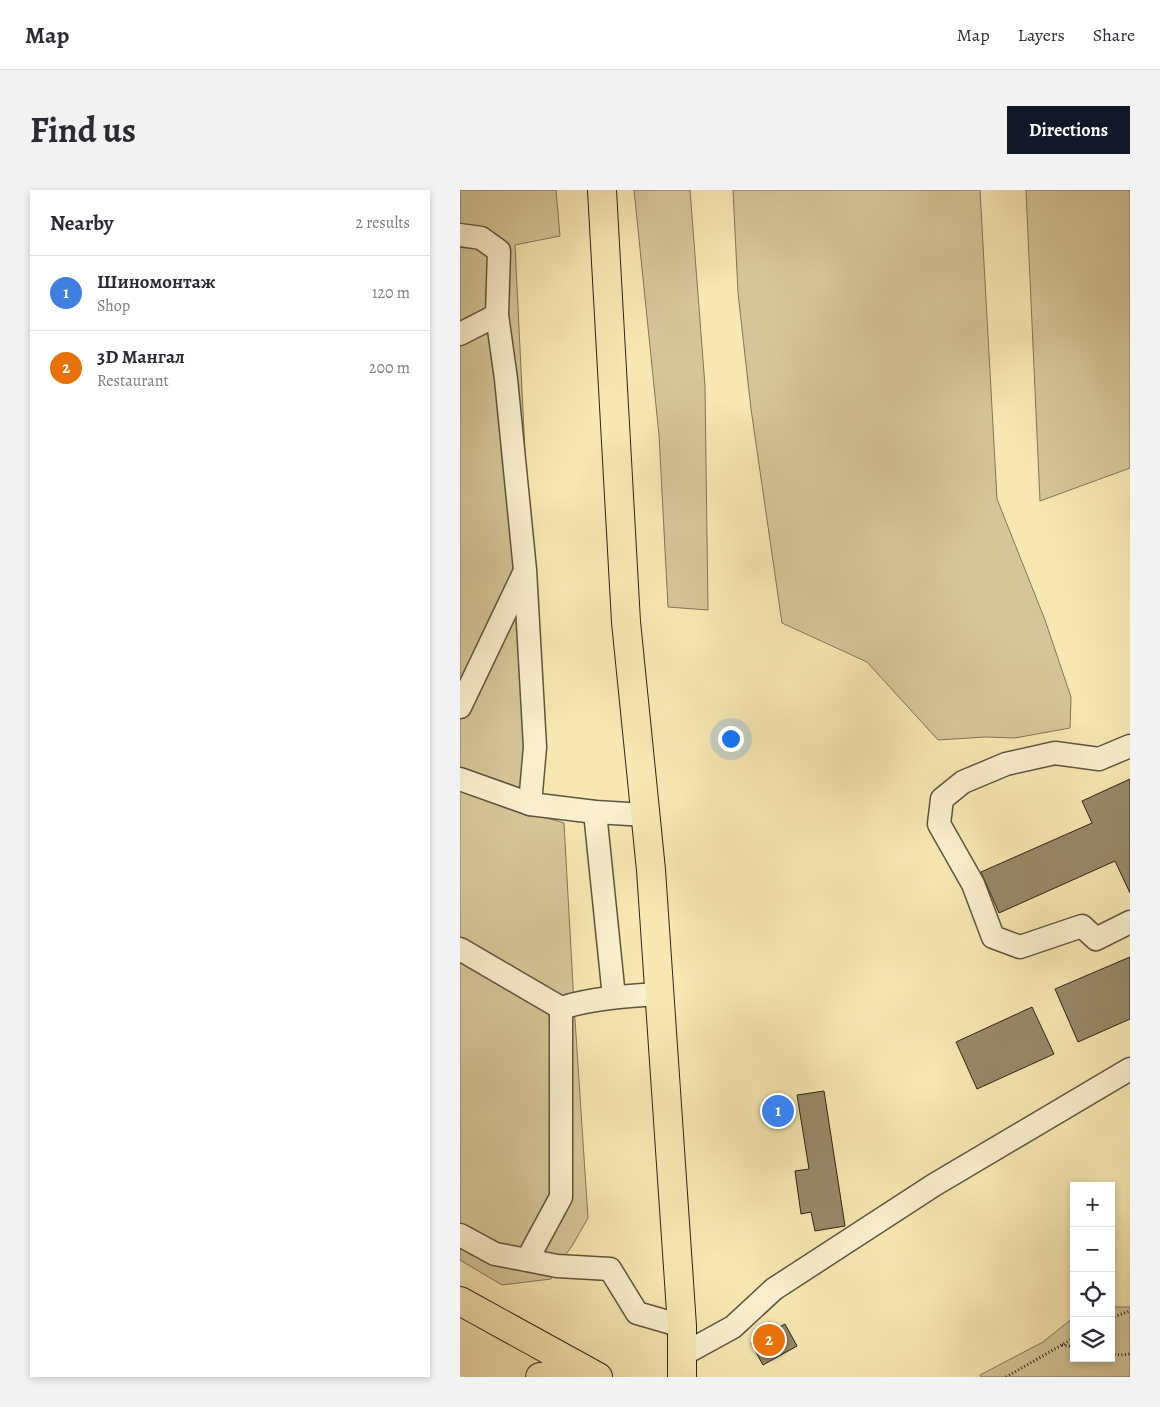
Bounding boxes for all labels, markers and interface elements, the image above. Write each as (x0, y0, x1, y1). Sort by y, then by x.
text: Map (25, 19, 69, 51)
text: Map (957, 23, 990, 47)
text: Layers (1018, 23, 1065, 47)
text: Share (1093, 23, 1135, 47)
text: Find us (30, 106, 136, 154)
button: Directions (1007, 106, 1130, 154)
text: Nearby (50, 209, 113, 237)
text: 2 results (355, 212, 410, 234)
text: Шиномонтаж (97, 269, 216, 295)
text: 1 (63, 282, 69, 304)
text: 120 m (372, 282, 410, 304)
text: Shop (97, 295, 130, 317)
text: 3D Мангал (97, 344, 185, 370)
text: 2 (62, 357, 70, 379)
text: 200 m (369, 357, 410, 379)
text: Restaurant (97, 370, 169, 392)
your location (718, 726, 744, 752)
pin: 1 (762, 1092, 794, 1130)
map controls (1070, 1182, 1115, 1362)
button: + (1070, 1182, 1115, 1227)
button: − (1070, 1227, 1115, 1272)
button: locate (1070, 1272, 1115, 1317)
button: layers (1070, 1317, 1115, 1362)
pin: 2 (753, 1321, 785, 1359)

